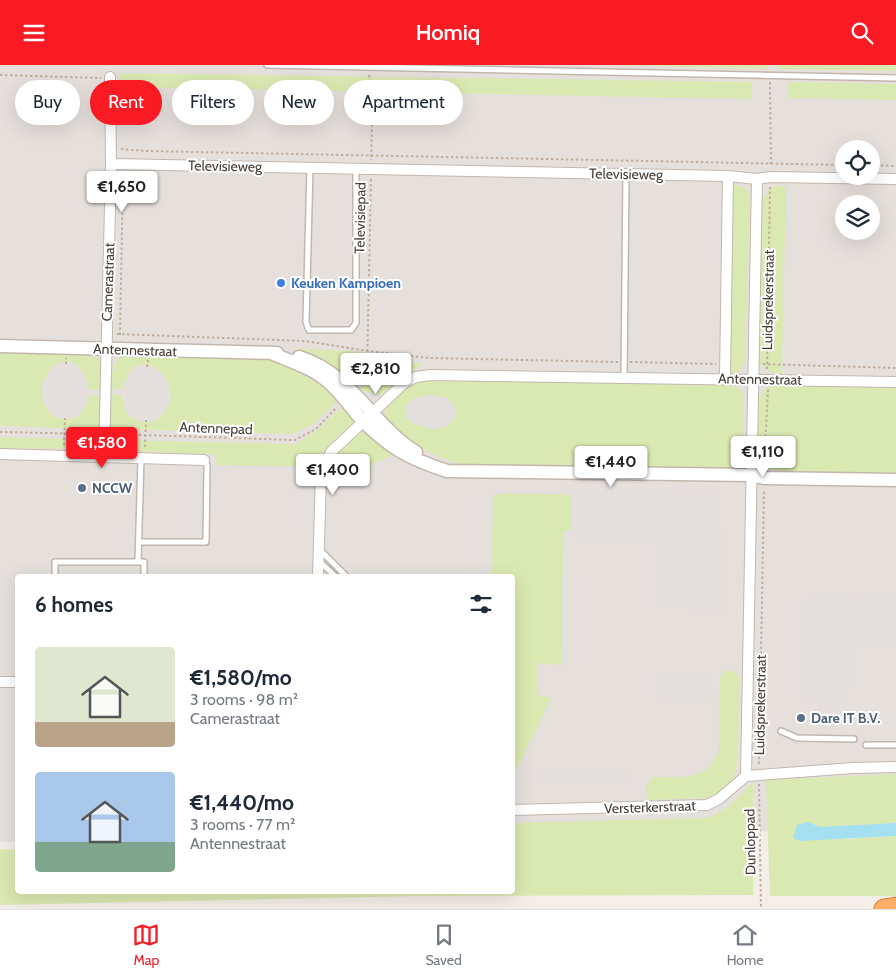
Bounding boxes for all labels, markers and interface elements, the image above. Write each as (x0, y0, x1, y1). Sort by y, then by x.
icon: menu (20, 19, 48, 47)
text: Homiq (416, 19, 480, 46)
icon: search (848, 19, 876, 47)
chip: Buy (15, 80, 80, 125)
chip: Rent (90, 80, 162, 125)
chip: Filters (172, 80, 254, 125)
chip: New (264, 80, 334, 125)
chip: Apartment (344, 80, 463, 125)
map controls (835, 140, 880, 240)
button: locate (835, 140, 880, 185)
street label: Televisieweg (188, 156, 263, 176)
street label: Televisieweg (589, 164, 664, 184)
pin: €1,650 (81, 171, 163, 213)
text: €1,650 (98, 177, 146, 196)
street label: Televisiepad (350, 182, 370, 254)
button: layers (835, 195, 880, 240)
street label: Camerastraat (98, 242, 118, 322)
street label: Luidsprekerstraat (758, 249, 778, 350)
place label: Keuken Kampioen (291, 274, 401, 292)
marker: Keuken Kampioen (275, 277, 287, 289)
street label: Antennestraat (93, 340, 177, 360)
pin: €2,810 (335, 353, 417, 395)
text: €2,810 (351, 359, 401, 378)
street label: Antennestraat (718, 369, 802, 389)
street label: Antennepad (179, 418, 253, 438)
pin: €1,580 (61, 427, 143, 469)
text: €1,580 (77, 433, 127, 452)
pin: €1,110 (722, 435, 804, 478)
text: €1,110 (742, 442, 784, 461)
pin: €1,440 (570, 445, 652, 488)
text: €1,440 (585, 452, 637, 471)
pin: €1,400 (292, 453, 374, 496)
text: €1,400 (307, 460, 359, 479)
place label: NCCW (92, 479, 133, 497)
marker: NCCW (76, 482, 88, 494)
icon: filters (467, 590, 495, 618)
text: 6 homes (35, 592, 113, 617)
street label: Luidsprekerstraat (750, 654, 770, 755)
text: €1,580/mo (190, 665, 292, 690)
icon: home (75, 667, 135, 727)
text: 3 rooms · 98 m² (190, 690, 298, 709)
text: Camerastraat (190, 709, 280, 728)
place label: Dare IT B.V. (811, 709, 880, 727)
marker: Dare IT B.V. (795, 712, 807, 724)
text: €1,440/mo (190, 790, 294, 815)
icon: home (75, 792, 135, 852)
street label: Versterkerstraat (604, 796, 696, 818)
street label: Dunloppad (740, 809, 760, 875)
text: 3 rooms · 77 m² (190, 815, 295, 834)
text: Antennestraat (190, 834, 286, 853)
tab: Map (132, 921, 160, 969)
tab: Saved (425, 921, 462, 969)
tab: Home (727, 921, 764, 969)

